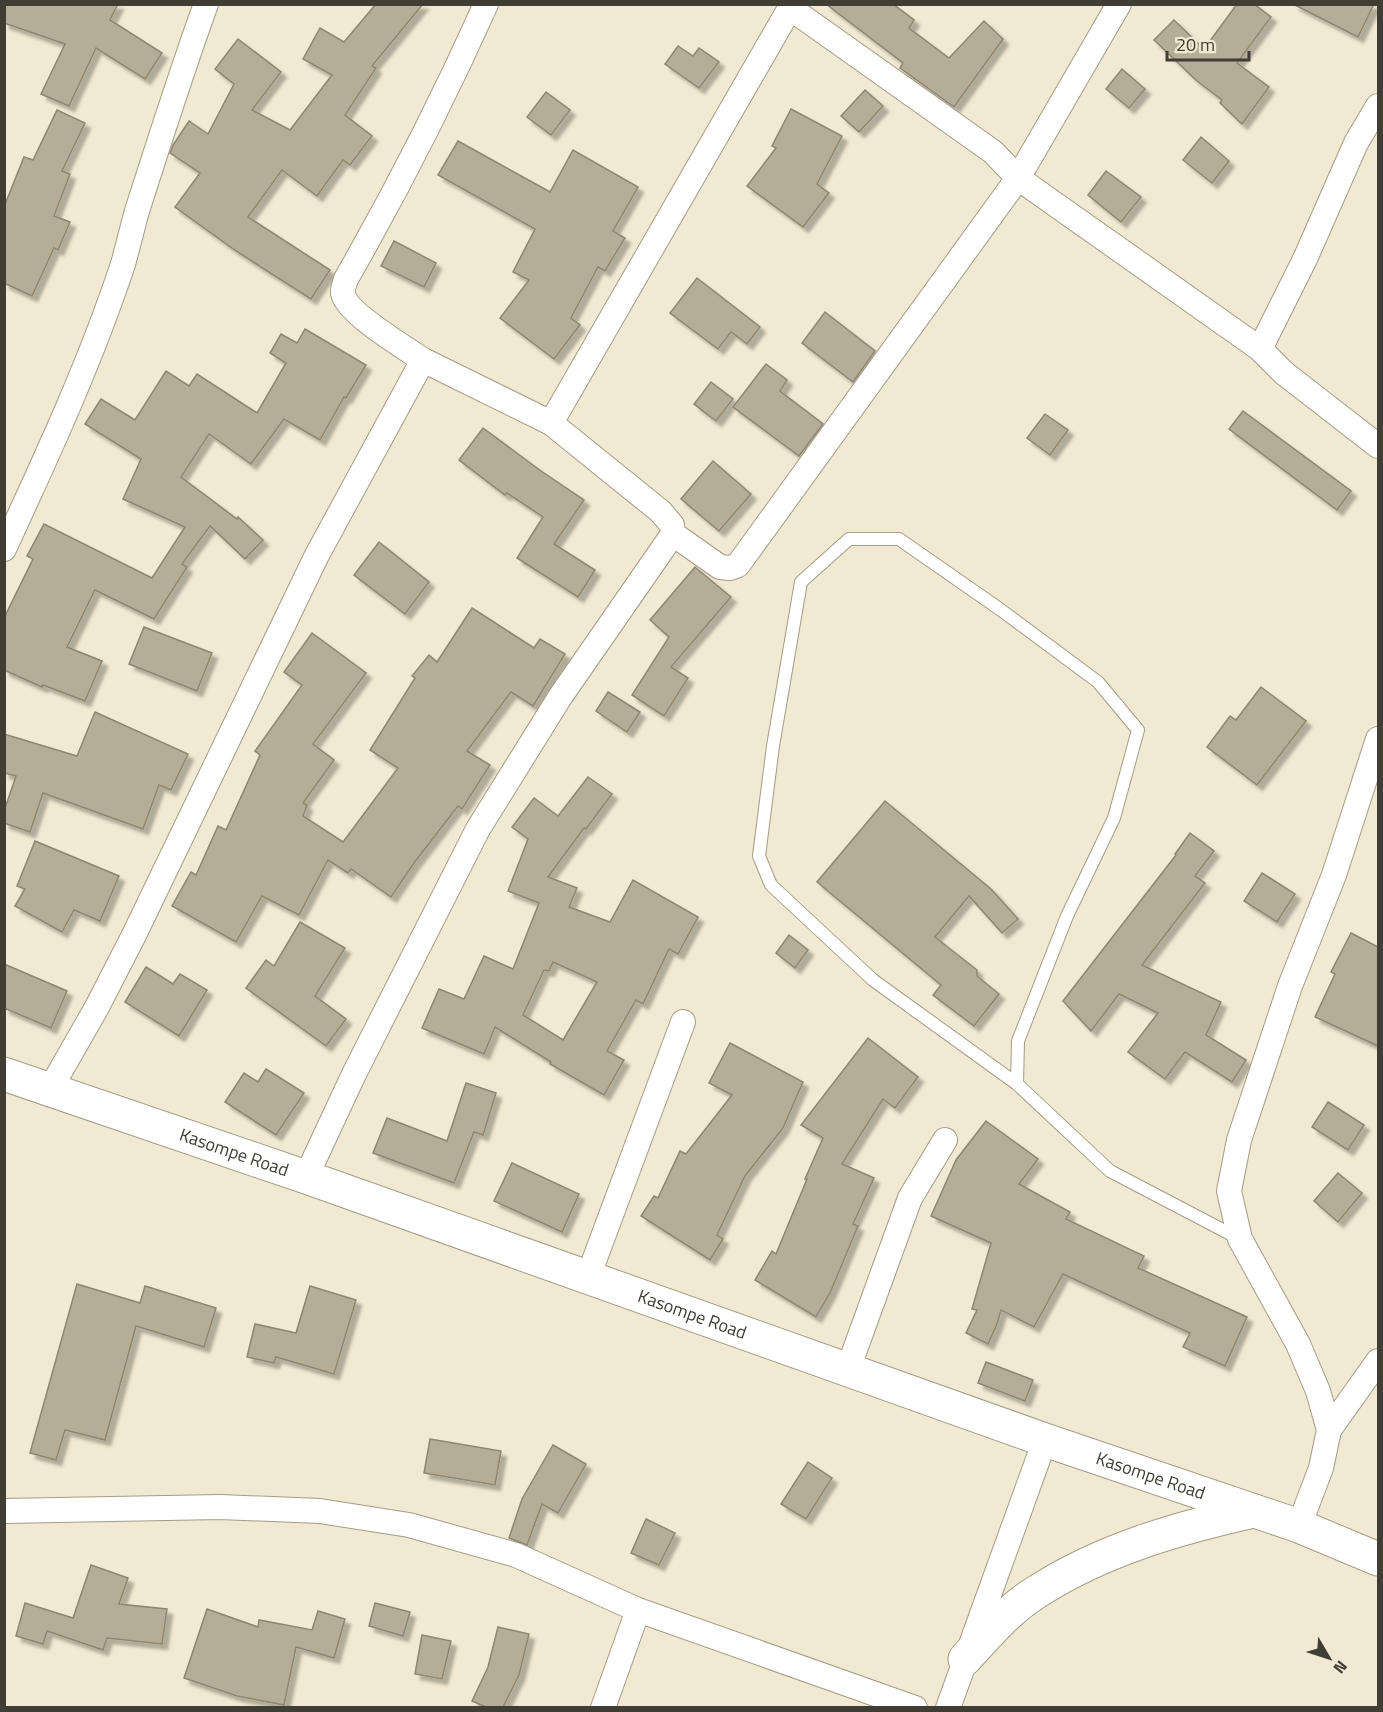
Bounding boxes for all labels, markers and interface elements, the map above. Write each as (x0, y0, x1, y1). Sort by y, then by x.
scale bar (1167, 24, 1250, 62)
text: 20 m (1176, 31, 1215, 58)
street label: Kasompe Road (176, 1121, 292, 1183)
street label: Kasompe Road (634, 1282, 750, 1346)
street label: Kasompe Road (1093, 1444, 1209, 1506)
north arrow (1299, 1628, 1359, 1688)
text: N (1328, 1656, 1353, 1679)

